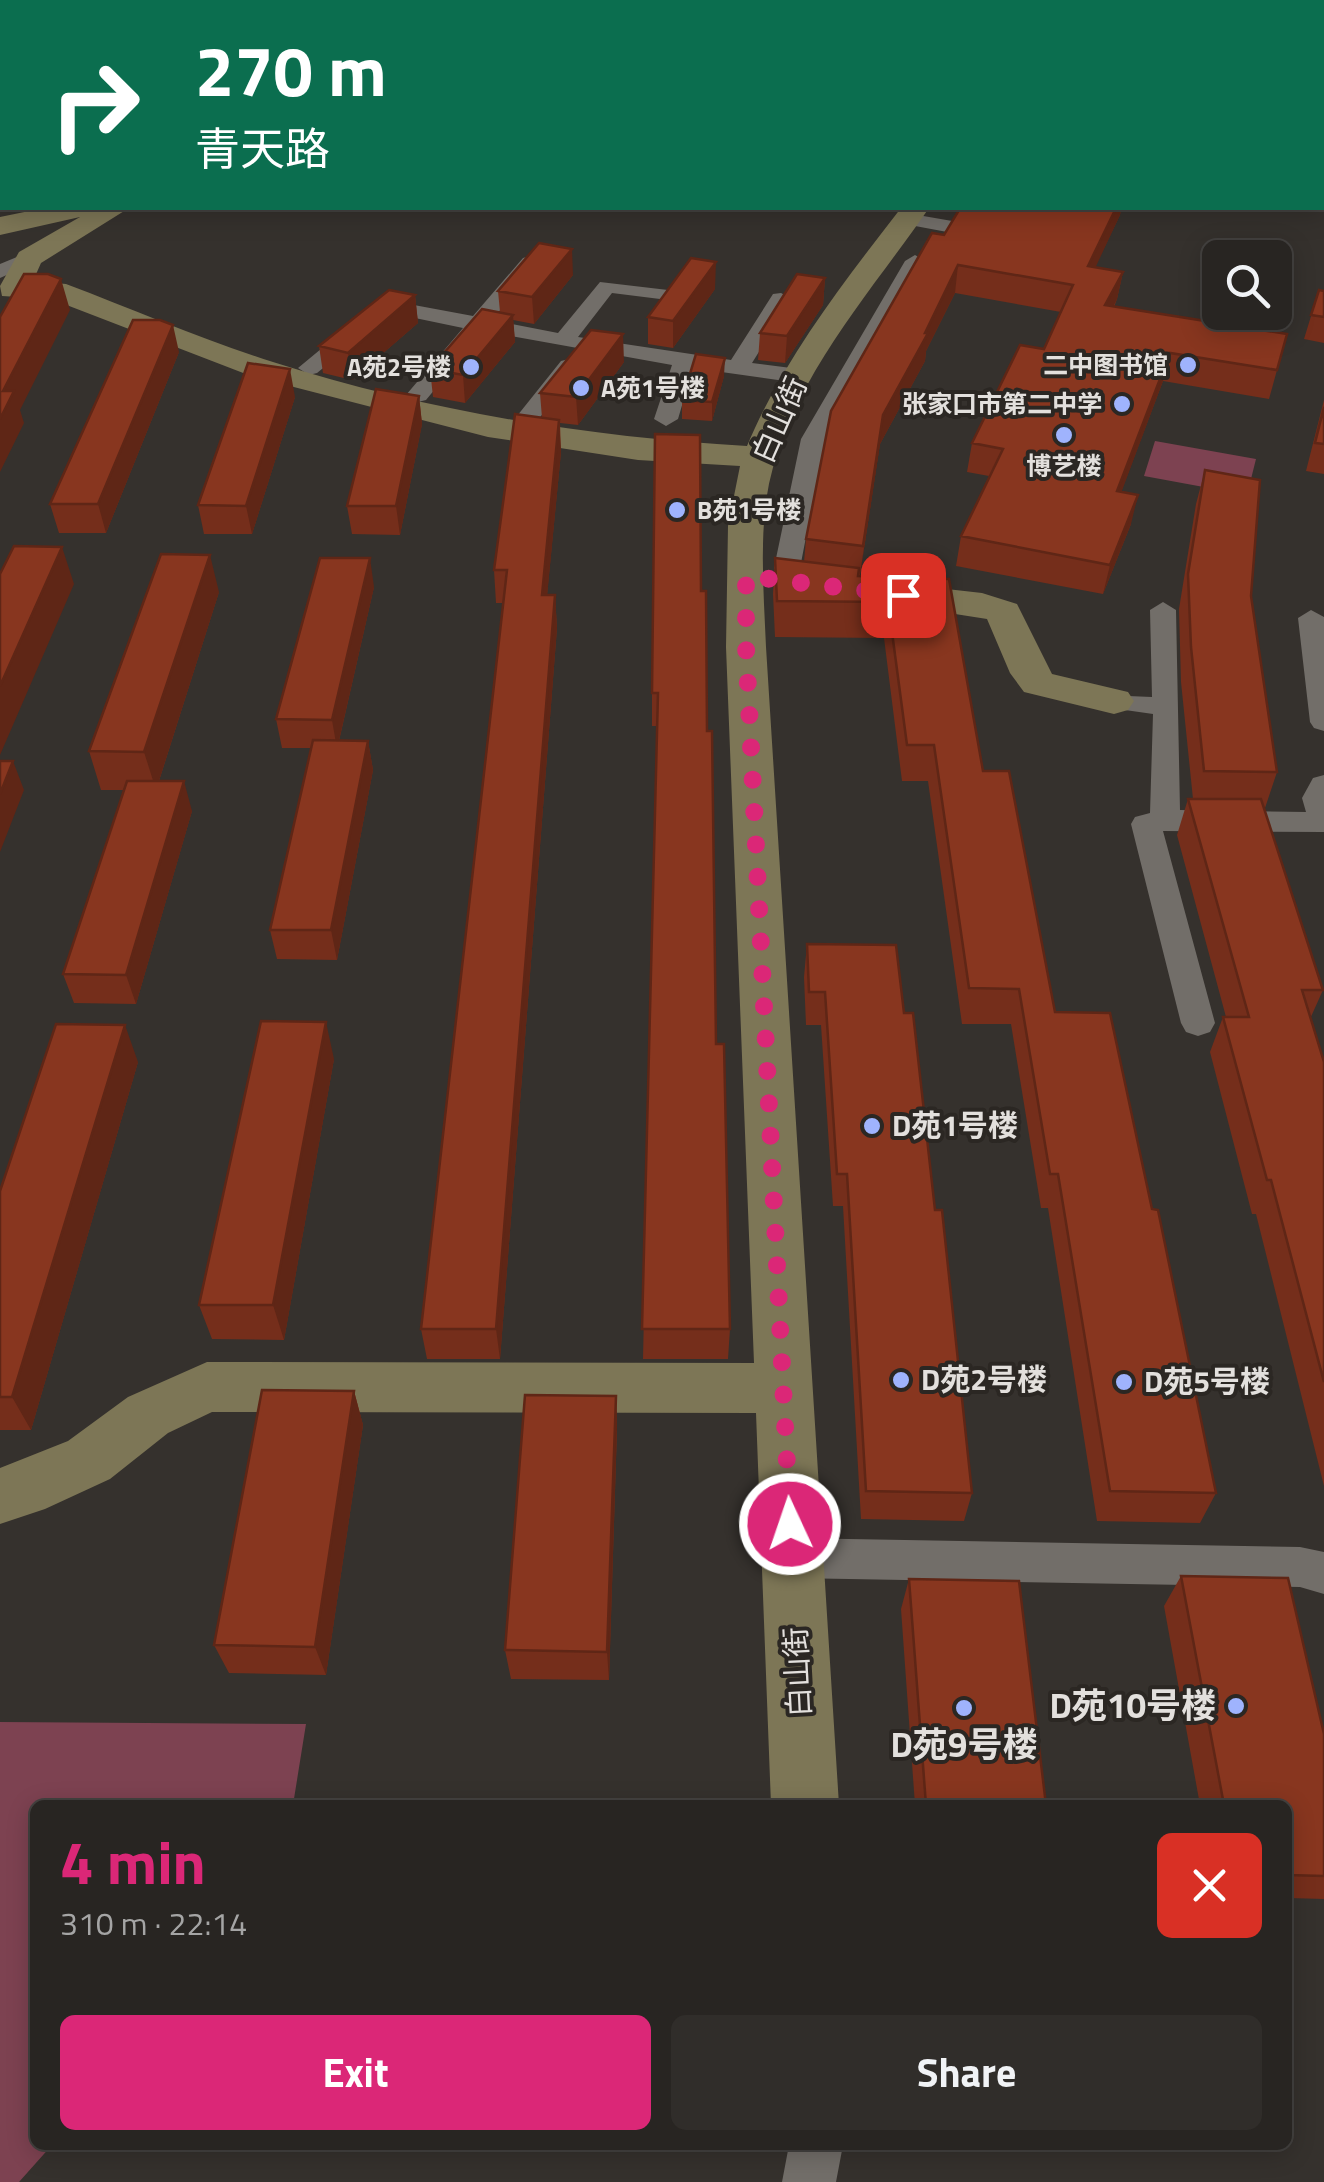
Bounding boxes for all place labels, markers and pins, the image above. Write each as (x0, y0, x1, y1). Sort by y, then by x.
place label: 二中图书馆 (1043, 346, 1168, 384)
place label: A苑2号楼 (347, 348, 451, 386)
marker: 二中图书馆 (1177, 354, 1199, 376)
marker: A苑2号楼 (460, 356, 482, 378)
place label: A苑1号楼 (601, 369, 705, 407)
marker: A苑1号楼 (570, 377, 592, 399)
place label: 张家口市第二中学 (902, 385, 1102, 423)
marker: 张家口市第二中学 (1111, 393, 1133, 415)
marker: 博艺楼 (1053, 424, 1075, 446)
place label: 博艺楼 (1026, 447, 1102, 485)
place label: B苑1号楼 (697, 491, 801, 529)
marker: B苑1号楼 (666, 499, 688, 521)
pin (861, 553, 946, 638)
place label: D苑1号楼 (892, 1102, 1018, 1148)
marker: D苑1号楼 (861, 1115, 883, 1137)
place label: D苑2号楼 (921, 1356, 1047, 1402)
place label: D苑5号楼 (1144, 1358, 1270, 1404)
marker: D苑2号楼 (890, 1369, 912, 1391)
marker: D苑5号楼 (1113, 1371, 1135, 1393)
place label: D苑10号楼 (1049, 1678, 1216, 1732)
marker: D苑10号楼 (1225, 1695, 1247, 1717)
marker: D苑9号楼 (953, 1697, 975, 1719)
place label: D苑9号楼 (891, 1717, 1037, 1771)

